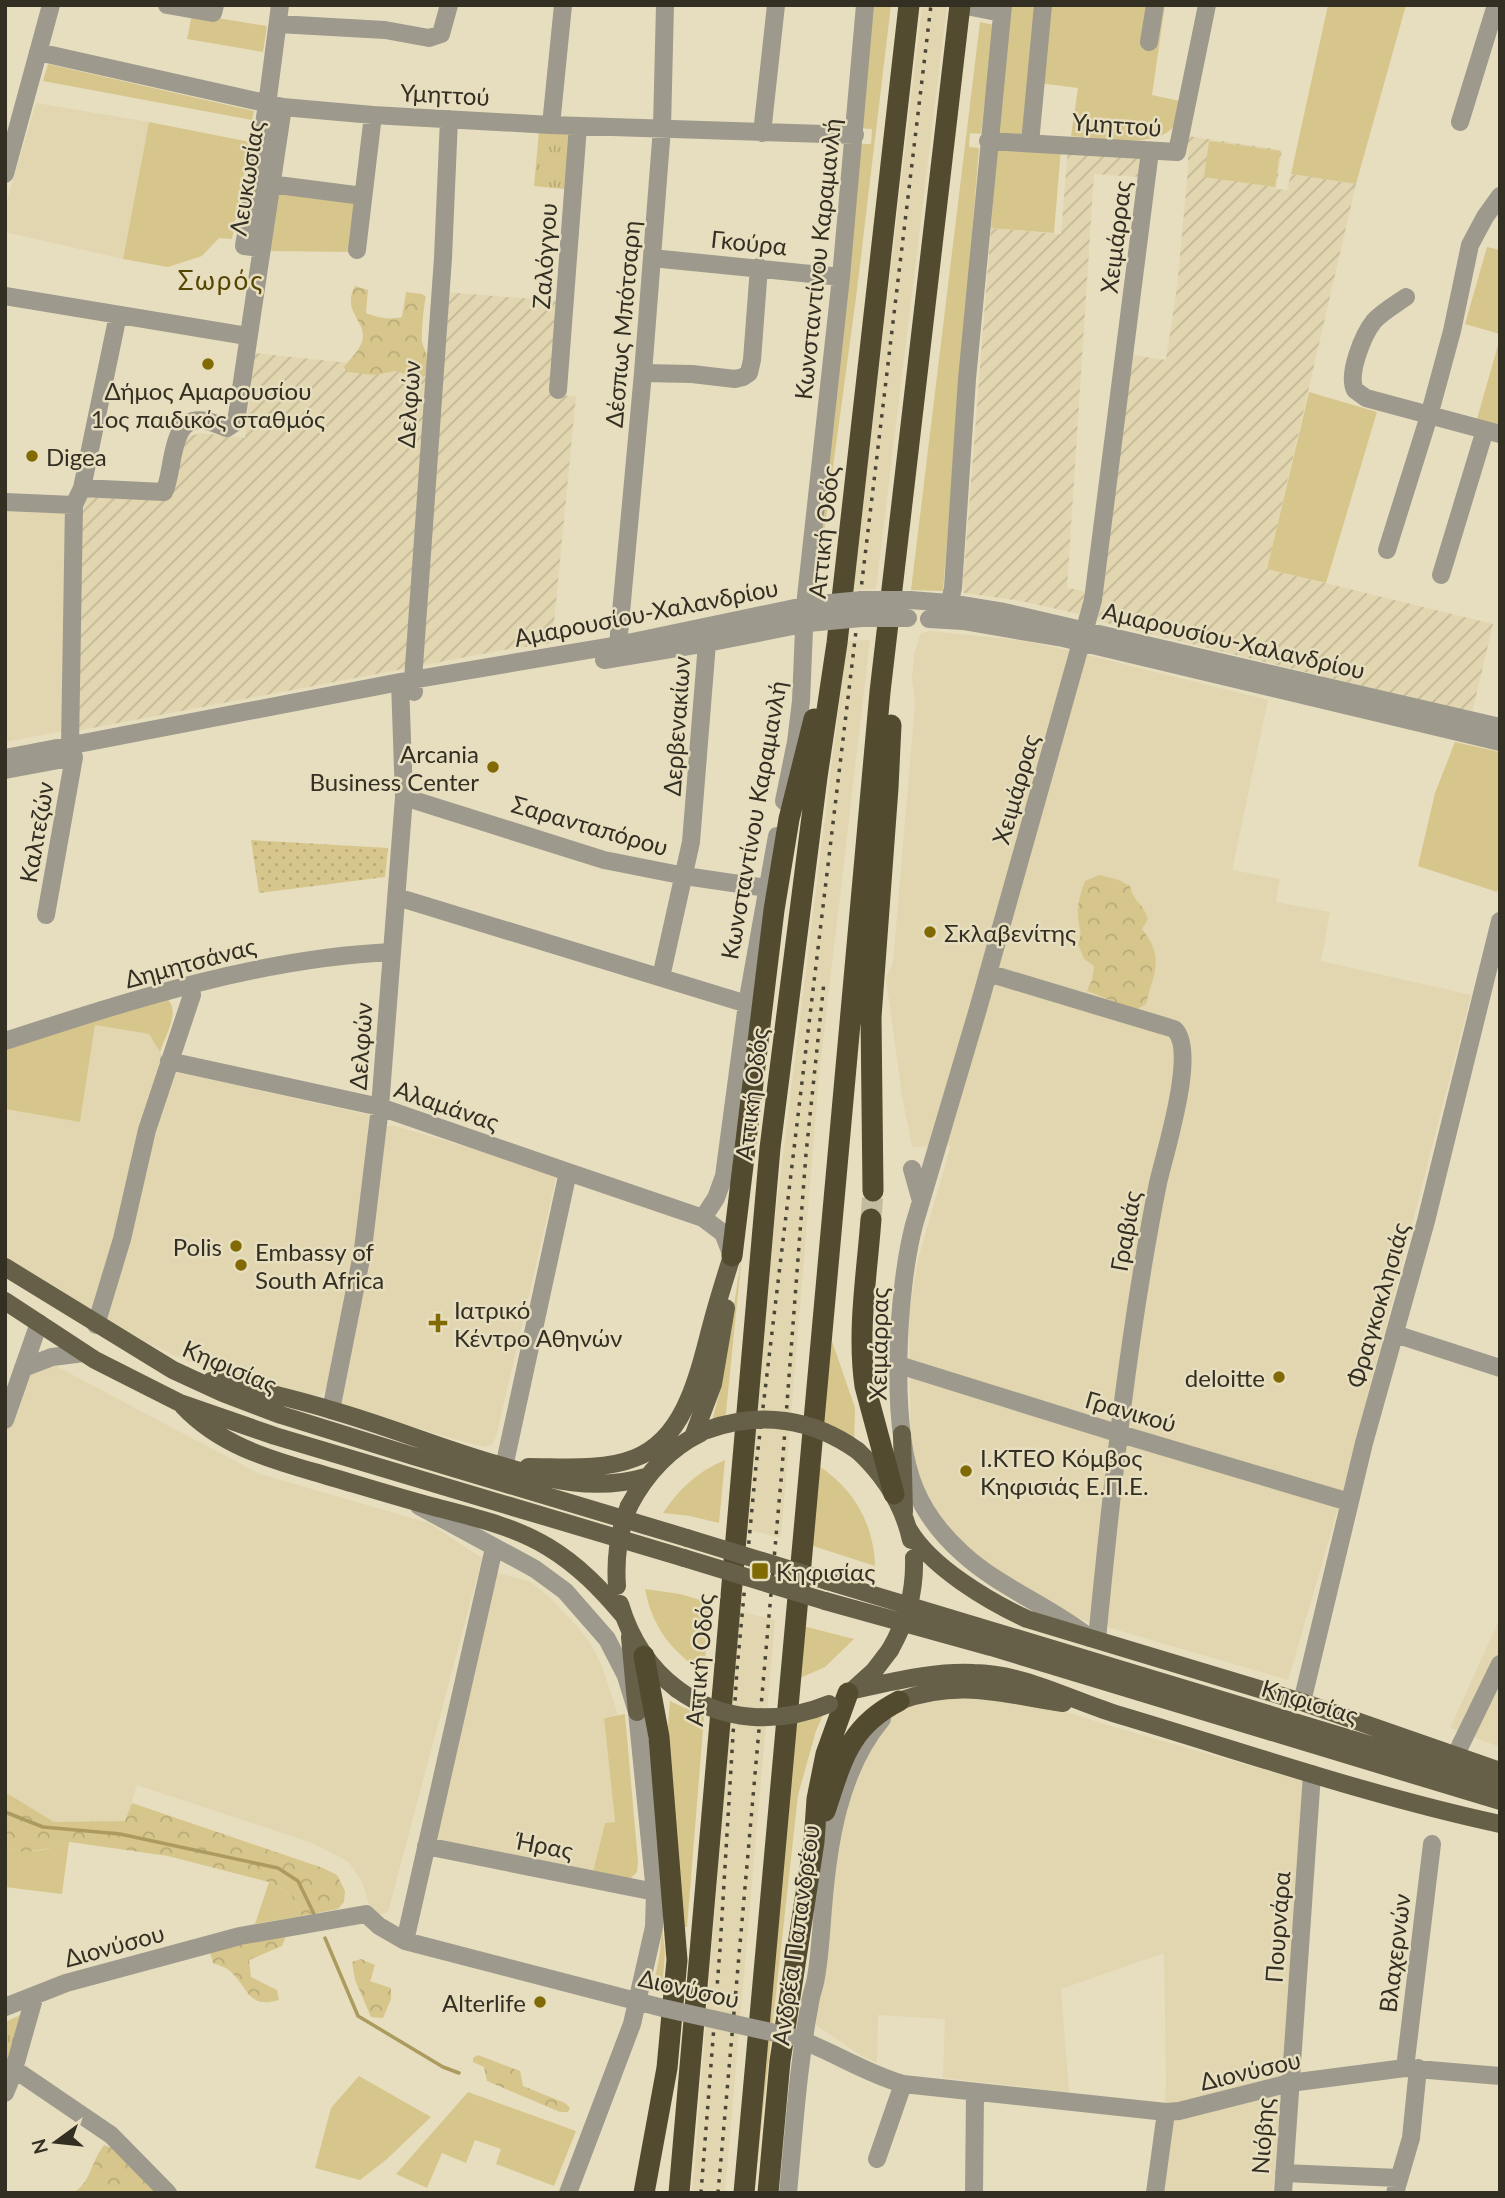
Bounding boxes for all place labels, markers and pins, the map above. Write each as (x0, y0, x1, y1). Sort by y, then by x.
marker: Δήμος Αμαρουσίου 1ος παιδικός σταθμός (200, 356, 216, 372)
place label: Δήμος Αμαρουσίου 1ος παιδικός σταθμός (91, 376, 325, 433)
place label: Digea (46, 442, 107, 471)
marker: Digea (24, 448, 40, 464)
place label: Arcania Business Center (310, 739, 479, 796)
marker: Arcania Business Center (485, 759, 501, 775)
place label: Σκλαβενίτης (944, 918, 1076, 947)
marker: Σκλαβενίτης (922, 924, 938, 940)
place label: Polis (173, 1232, 222, 1261)
place label: Embassy of South Africa (255, 1237, 384, 1294)
marker: Polis (228, 1238, 244, 1254)
marker: Embassy of South Africa (233, 1257, 249, 1273)
place label: Ιατρικό Κέντρο Αθηνών (454, 1295, 622, 1352)
marker: Ιατρικό Κέντρο Αθηνών (428, 1313, 448, 1333)
place label: deloitte (1185, 1363, 1265, 1392)
marker: deloitte (1271, 1369, 1287, 1385)
place label: Ι.ΚΤΕΟ Κόμβος Κηφισιάς Ε.Π.Ε. (980, 1443, 1149, 1500)
marker: Ι.ΚΤΕΟ Κόμβος Κηφισιάς Ε.Π.Ε. (958, 1463, 974, 1479)
place label: Κηφισίας (776, 1557, 875, 1586)
marker: Κηφισίας (750, 1561, 770, 1581)
place label: Alterlife (442, 1988, 526, 2017)
marker: Alterlife (532, 1994, 548, 2010)

